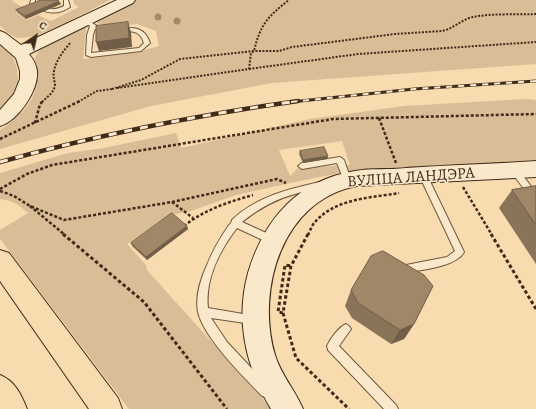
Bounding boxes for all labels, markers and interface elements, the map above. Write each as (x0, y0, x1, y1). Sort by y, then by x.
north arrow (16, 16, 56, 56)
text: С (36, 18, 50, 34)
street label: ВУЛІЦА ЛАНДЭРА (347, 164, 475, 192)

